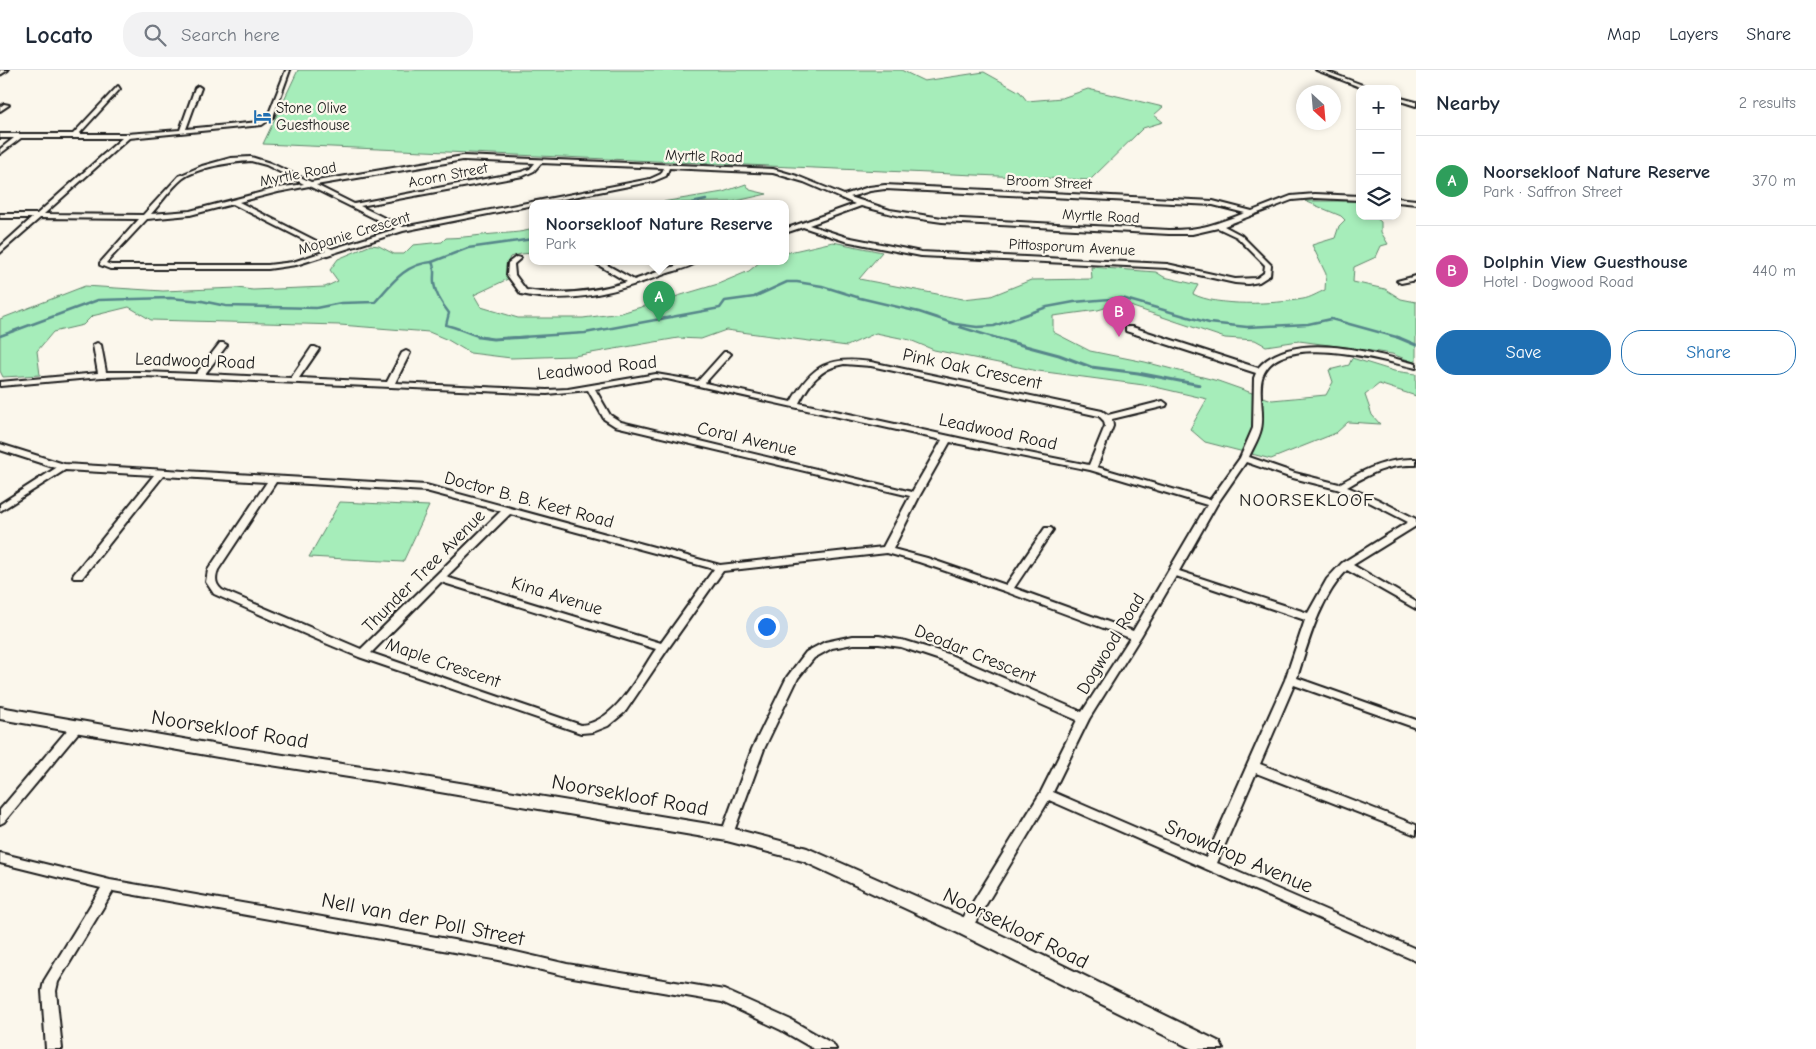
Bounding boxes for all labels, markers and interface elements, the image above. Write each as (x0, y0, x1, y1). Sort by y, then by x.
search box (123, 12, 473, 57)
text: Locato (25, 21, 93, 49)
icon: search (141, 21, 169, 49)
text: Search here (181, 24, 280, 46)
text: Map (1607, 24, 1641, 45)
text: Layers (1669, 24, 1718, 45)
text: Share (1746, 24, 1791, 45)
north arrow (1296, 85, 1341, 130)
map controls (1356, 85, 1401, 220)
button: + (1356, 85, 1401, 130)
text: Nearby (1436, 91, 1500, 115)
text: 2 results (1739, 94, 1796, 112)
place label: Stone Olive Guesthouse (276, 99, 350, 134)
hotel icon: Stone Olive Guesthouse (252, 107, 272, 127)
button: − (1356, 130, 1401, 175)
street label: Myrtle Road (665, 146, 743, 166)
street label: Myrtle Road (258, 158, 338, 190)
street label: Acorn Street (407, 158, 490, 192)
text: Noorsekloof Nature Reserve (1483, 161, 1710, 183)
street label: Broom Street (1006, 171, 1093, 193)
text: A (1448, 172, 1456, 190)
text: 370 m (1752, 172, 1796, 190)
button: layers (1356, 175, 1401, 220)
text: Park · Saffron Street (1483, 183, 1622, 201)
popup (529, 200, 789, 265)
street label: Myrtle Road (1062, 205, 1140, 227)
street label: Mopanie Crescent (296, 207, 413, 259)
text: Noorsekloof Nature Reserve (545, 213, 773, 235)
text: Park (545, 235, 576, 253)
street label: Pittosporum Avenue (1008, 235, 1136, 259)
text: Dolphin View Guesthouse (1483, 251, 1687, 273)
text: B (1447, 262, 1457, 280)
text: 440 m (1752, 262, 1796, 280)
text: Hotel · Dogwood Road (1483, 273, 1634, 291)
pin: A (643, 281, 675, 322)
pin: B (1103, 296, 1135, 337)
button: Save (1436, 330, 1611, 375)
button: Share (1621, 330, 1796, 375)
street label: Pink Oak Crescent (901, 344, 1044, 394)
street label: Leadwood Road (134, 348, 256, 374)
street label: Leadwood Road (536, 351, 658, 385)
street label: Leadwood Road (937, 409, 1059, 455)
street label: Coral Avenue (695, 417, 799, 461)
street label: Doctor B. B. Keet Road (442, 467, 616, 533)
district label: NOORSEKLOOF (1239, 489, 1375, 511)
street label: Thunder Tree Avenue (358, 505, 490, 637)
street label: Kina Avenue (509, 572, 605, 620)
street label: Dogwood Road (1073, 590, 1149, 698)
your location (754, 614, 780, 640)
street label: Deodar Crescent (911, 620, 1040, 688)
street label: Maple Crescent (383, 634, 504, 693)
street label: Noorsekloof Road (150, 705, 310, 753)
street label: Noorsekloof Road (550, 769, 710, 821)
street label: Snowdrop Avenue (1161, 814, 1317, 898)
street label: Noorsekloof Road (939, 882, 1093, 974)
street label: Nell van der Poll Street (320, 888, 527, 951)

